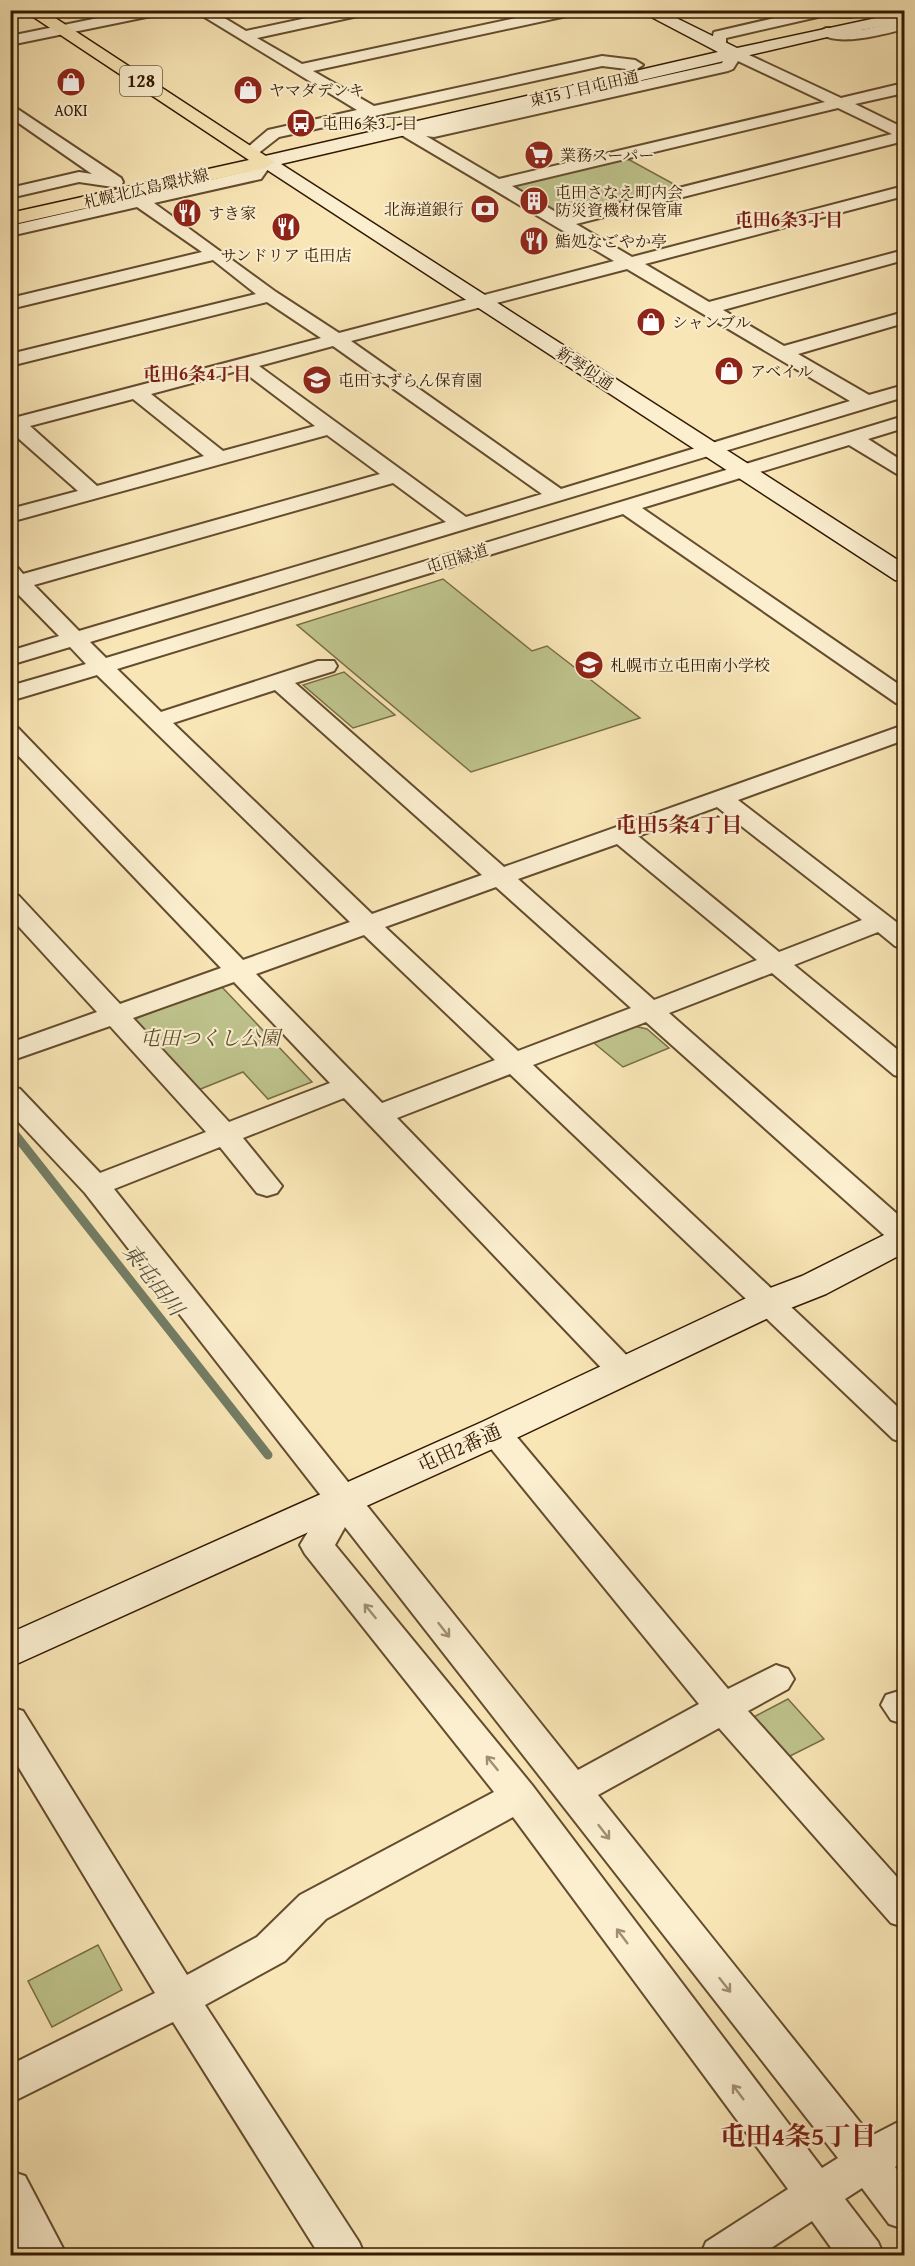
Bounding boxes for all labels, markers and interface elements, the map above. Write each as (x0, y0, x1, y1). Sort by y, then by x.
street label: 東15丁目屯田通 (527, 64, 641, 112)
shop icon: AOKI (55, 66, 87, 98)
road number: 128 (120, 66, 162, 96)
shop icon: ヤマダデンキ (232, 74, 264, 106)
place label: ヤマダデンキ (269, 78, 365, 102)
place label: AOKI (54, 98, 88, 122)
bus stop icon: 屯田6条3丁目 (285, 107, 317, 139)
place label: 屯田6条3丁目 (322, 111, 417, 135)
supermarket icon: 業務スーパー (523, 139, 555, 171)
place label: 業務スーパー (560, 143, 654, 167)
street label: 札幌北広島環状線 (81, 162, 211, 214)
place label: 屯田さなえ町内会 防災資機材保管庫 (555, 180, 683, 222)
building icon: 屯田さなえ町内会 防災資機材保管庫 (518, 185, 550, 217)
bank icon: 北海道銀行 (469, 193, 501, 225)
restaurant icon: すき家 (171, 197, 203, 229)
place label: 北海道銀行 (384, 197, 464, 221)
place label: すき家 (208, 201, 256, 225)
district label: 屯田6条3丁目 (735, 206, 843, 233)
restaurant icon: サンドリア 屯田店 (270, 211, 302, 243)
restaurant icon: 鮨処なごやか亭 (518, 225, 550, 257)
place label: 鮨処なごやか亭 (555, 229, 667, 253)
place label: サンドリア 屯田店 (221, 243, 351, 267)
shop icon: シャンブル (635, 306, 667, 338)
place label: シャンブル (672, 310, 751, 334)
street label: 新琴似通 (552, 341, 618, 395)
shop icon: アベイル (713, 355, 745, 387)
place label: アベイル (750, 359, 813, 383)
district label: 屯田6条4丁目 (143, 360, 251, 387)
school or university icon: 屯田すずらん保育園 (301, 364, 333, 396)
place label: 屯田すずらん保育園 (338, 368, 482, 392)
street label: 屯田緑道 (423, 537, 491, 579)
school or university icon: 札幌市立屯田南小学校 (573, 649, 605, 681)
place label: 札幌市立屯田南小学校 (610, 653, 770, 677)
district label: 屯田5条4丁目 (616, 809, 742, 840)
park label: 屯田つくし公園 (140, 1023, 283, 1052)
water label: 東屯田川 (115, 1237, 193, 1324)
street label: 屯田2番通 (412, 1416, 506, 1479)
one-way arrow (363, 1603, 376, 1619)
one-way arrow (438, 1621, 451, 1637)
one-way arrow (485, 1756, 499, 1771)
one-way arrow (598, 1824, 611, 1840)
one-way arrow (616, 1928, 628, 1944)
one-way arrow (719, 1977, 732, 1993)
one-way arrow (732, 2084, 745, 2100)
district label: 屯田4条5丁目 (720, 2116, 876, 2155)

